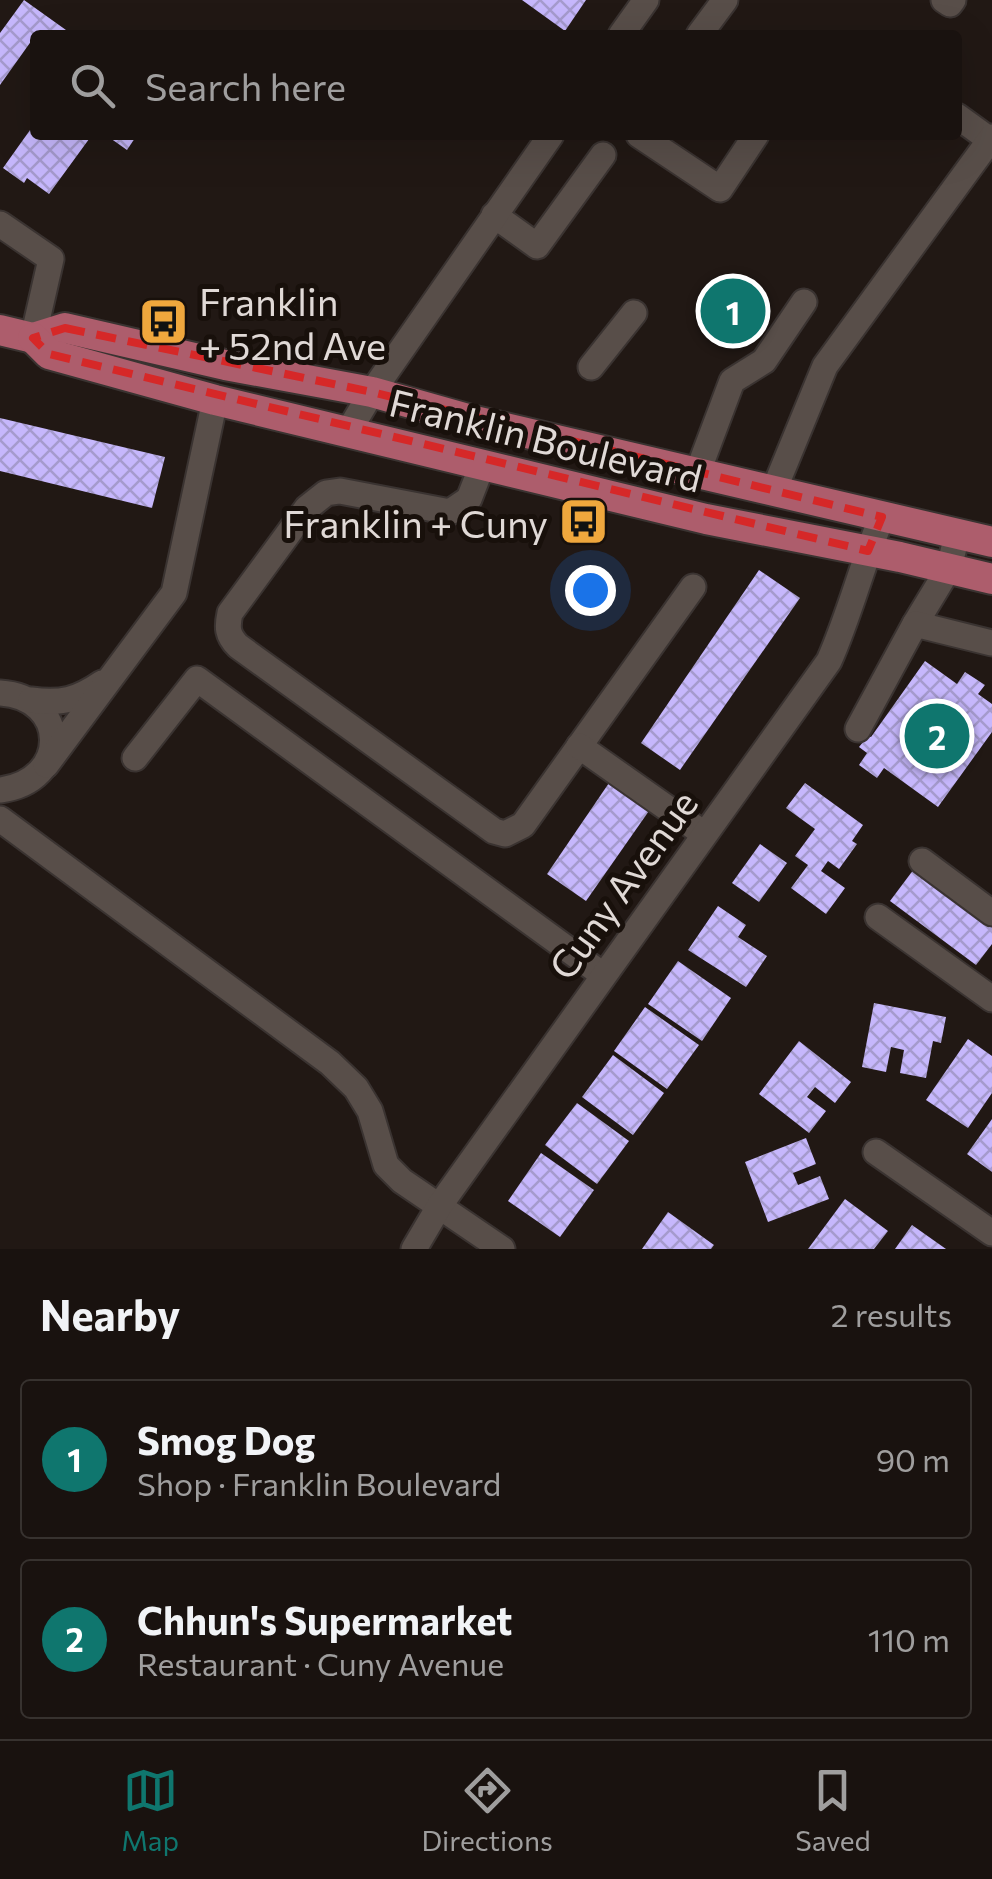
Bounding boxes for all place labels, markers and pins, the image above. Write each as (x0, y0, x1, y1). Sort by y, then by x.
pin: 1 (700, 274, 766, 348)
place label: Franklin + 52nd Ave (199, 277, 386, 368)
bus stop icon: Franklin + 52nd Ave (138, 296, 190, 348)
bus stop icon: Franklin + Cuny (557, 496, 609, 548)
place label: Franklin + Cuny (283, 499, 548, 546)
pin: 2 (904, 698, 970, 774)

